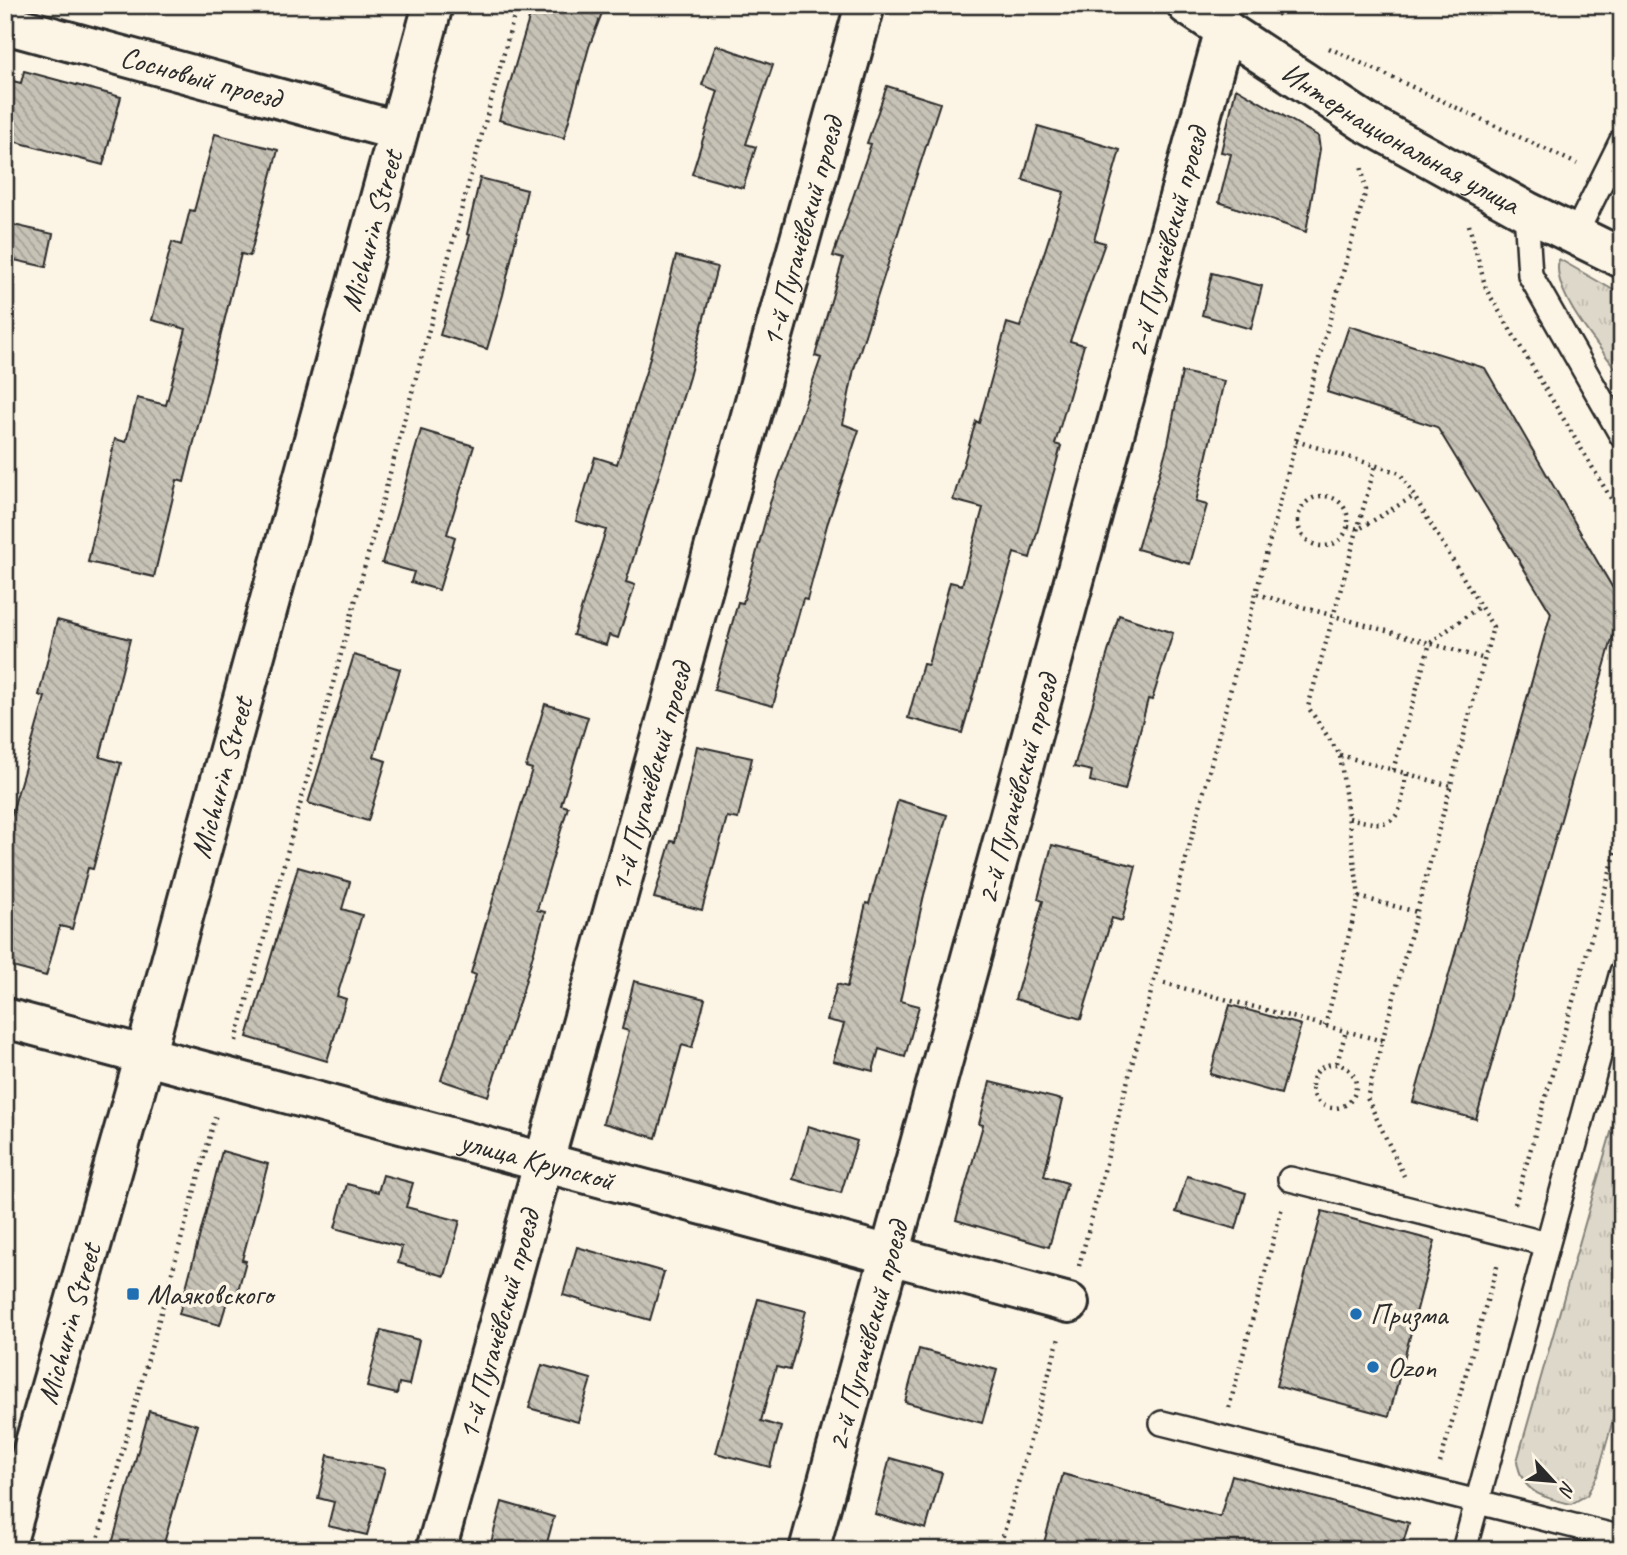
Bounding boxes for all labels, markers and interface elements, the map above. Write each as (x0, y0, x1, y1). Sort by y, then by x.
street label: Сосновый проезд (116, 37, 288, 118)
street label: Интернациональная улица (1274, 53, 1528, 224)
street label: 1-й Пугачёвский проезд (752, 111, 853, 351)
street label: 2-й Пугачёвский проезд (1117, 121, 1217, 361)
street label: Michurin Street (331, 143, 412, 315)
street label: 1-й Пугачёвский проезд (601, 656, 701, 896)
street label: 2-й Пугачёвский проезд (968, 668, 1067, 908)
street label: Michurin Street (181, 690, 262, 862)
street label: улица Крупской (454, 1121, 620, 1200)
street label: 1-й Пугачёвский проезд (449, 1203, 549, 1444)
street label: 2-й Пугачёвский проезд (818, 1214, 918, 1455)
street label: Michurin Street (28, 1236, 110, 1408)
place label: Маяковского (147, 1275, 277, 1313)
marker: Маяковского (125, 1286, 141, 1302)
place label: Призма (1370, 1295, 1449, 1333)
marker: Призма (1348, 1306, 1364, 1322)
place label: Ozon (1387, 1348, 1437, 1386)
marker: Ozon (1365, 1359, 1381, 1375)
north arrow (1518, 1446, 1588, 1516)
text: N (1553, 1477, 1581, 1501)

